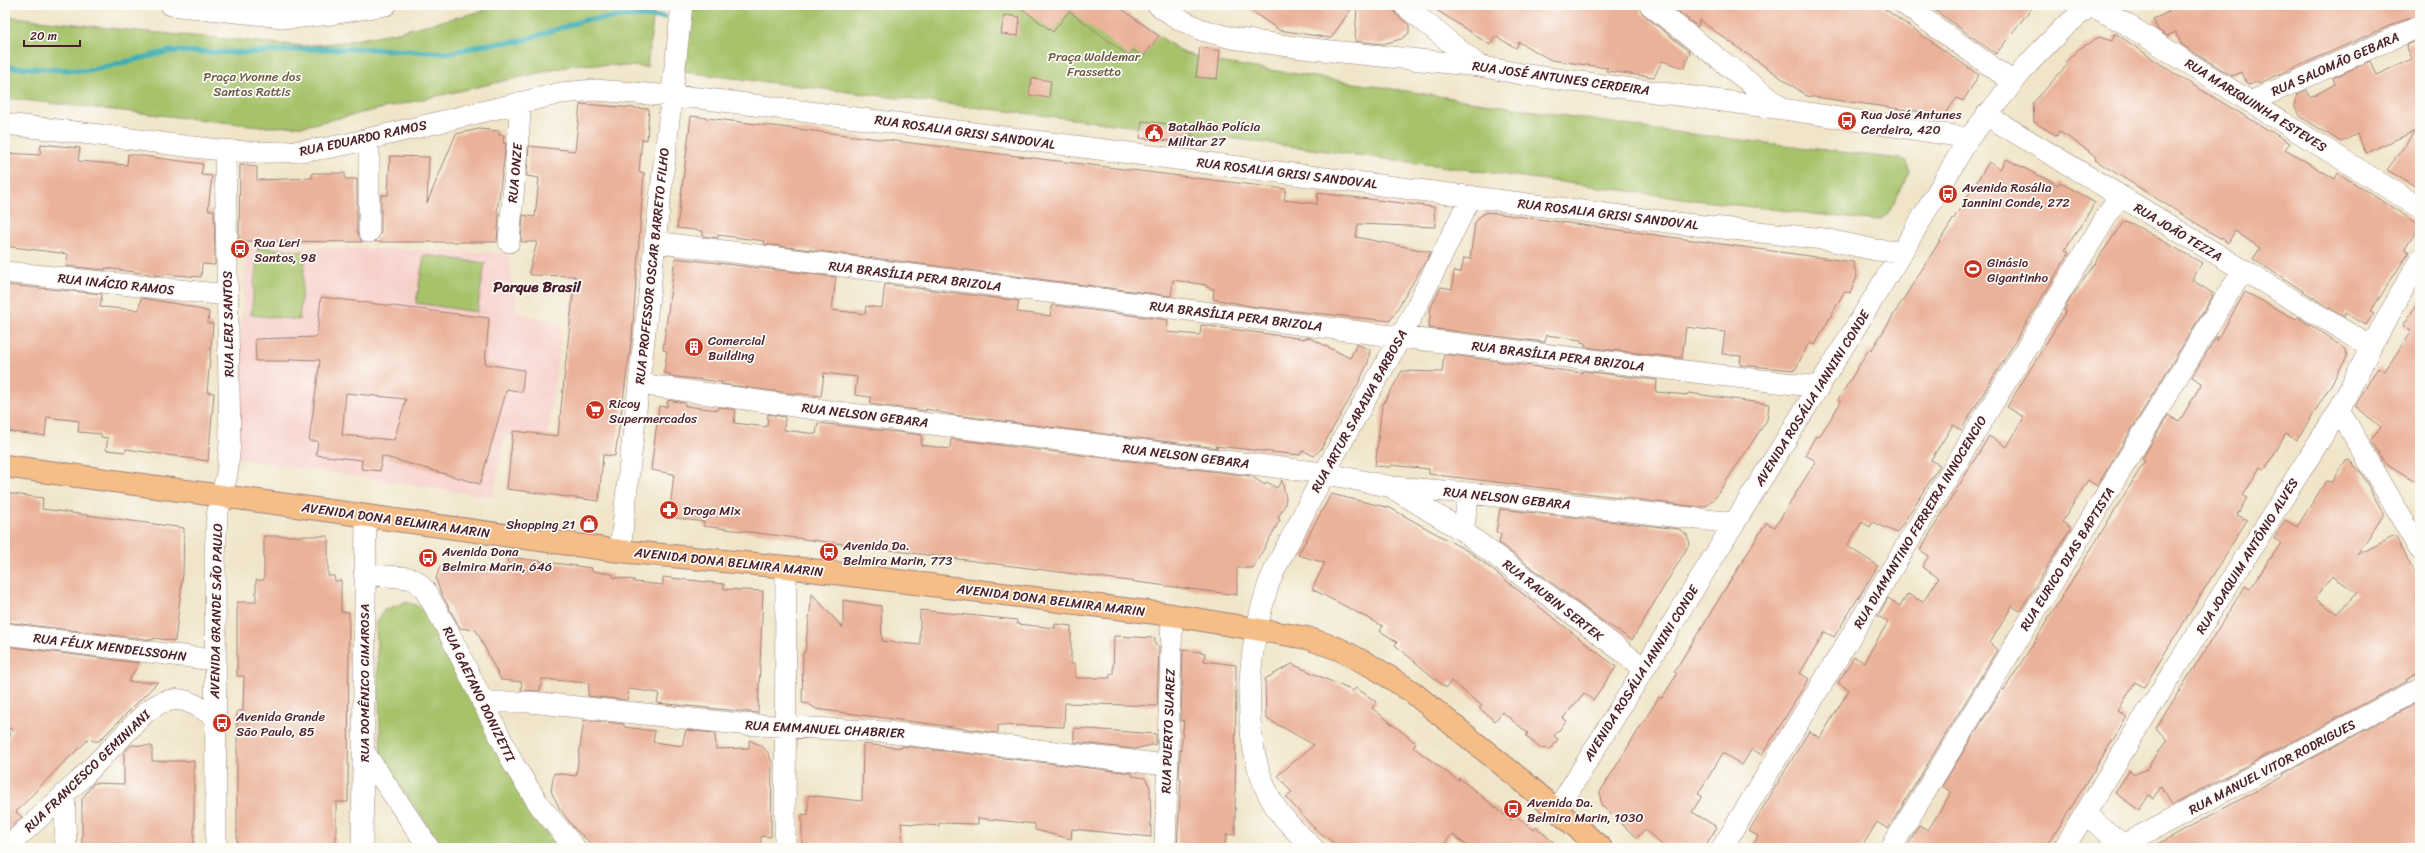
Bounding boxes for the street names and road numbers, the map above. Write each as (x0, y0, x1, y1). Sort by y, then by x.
street label: RUA SALOMÃO GEBARA (2267, 25, 2403, 103)
street label: RUA MARIQUINHA ESTEVES (2180, 52, 2332, 158)
street label: RUA JOSÉ ANTUNES CERDEIRA (1471, 54, 1651, 102)
street label: RUA ROSALIA GRISI SANDOVAL (873, 108, 1057, 156)
street label: RUA EDUARDO RAMOS (297, 113, 429, 163)
street label: RUA ONZE (501, 141, 529, 204)
street label: RUA PROFESSOR OSCAR BARRETO FILHO (628, 147, 676, 385)
street label: RUA ROSALIA GRISI SANDOVAL (1195, 150, 1379, 196)
street label: RUA ROSALIA GRISI SANDOVAL (1516, 191, 1700, 237)
street label: RUA JOÃO TEZZA (2129, 196, 2227, 268)
street label: RUA BRASÍLIA PERA BRIZOLA (827, 254, 1003, 298)
street label: RUA INÁCIO RAMOS (57, 266, 175, 302)
street label: RUA LERI SANTOS (216, 271, 240, 377)
street label: RUA BRASÍLIA PERA BRIZOLA (1148, 294, 1324, 338)
street label: AVENIDA ROSÁLIA IANNINI CONDE (1748, 305, 1876, 492)
street label: RUA ARTUR SARAIVA BARBOSA (1304, 325, 1414, 497)
street label: RUA BRASÍLIA PERA BRIZOLA (1470, 334, 1646, 378)
street label: RUA NELSON GEBARA (800, 396, 930, 434)
street label: RUA DIAMANTINO FERREIRA INNOCENCIO (1847, 411, 1993, 633)
street label: RUA NELSON GEBARA (1121, 437, 1251, 475)
street label: RUA JOAQUIM ANTÔNIO ALVES (2189, 473, 2305, 639)
street label: RUA NELSON GEBARA (1442, 480, 1572, 516)
street label: RUA EURICO DIAS BAPTISTA (2013, 483, 2121, 635)
street label: AVENIDA DONA BELMIRA MARIN (299, 495, 492, 545)
street label: AVENIDA GRANDE SÃO PAULO (203, 523, 229, 700)
street label: AVENIDA DONA BELMIRA MARIN (632, 541, 825, 583)
street label: RUA RAUBIN SERTEK (1498, 553, 1609, 648)
street label: AVENIDA DONA BELMIRA MARIN (954, 577, 1147, 623)
street label: AVENIDA ROSÁLIA IANNINI CONDE (1577, 580, 1705, 767)
street label: RUA DOMÊNICO CIMAROSA (353, 604, 376, 762)
street label: RUA GAETANO DONIZETTI (436, 622, 522, 766)
street label: RUA FÉLIX MENDELSSOHN (32, 626, 188, 668)
street label: RUA PUERTO SUAREZ (1154, 668, 1182, 794)
street label: RUA FRANCESCO GEMINIANI (18, 703, 156, 838)
street label: RUA EMMANUEL CHABRIER (745, 713, 906, 745)
street label: RUA MANUEL VITOR RODRIGUES (2184, 713, 2360, 821)

